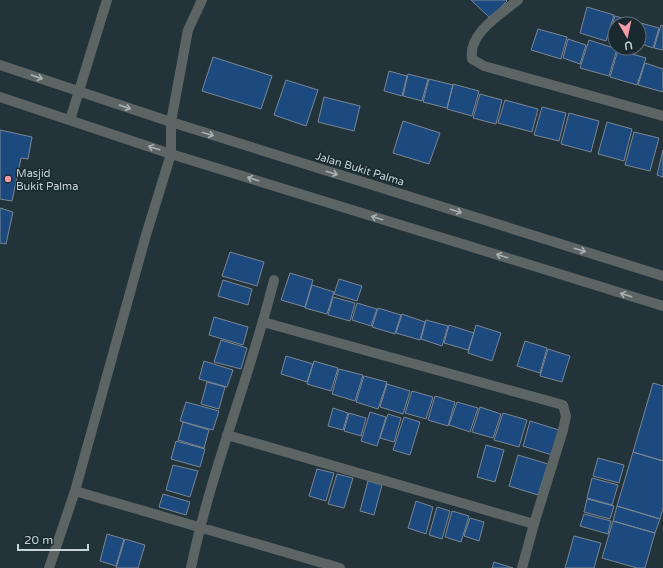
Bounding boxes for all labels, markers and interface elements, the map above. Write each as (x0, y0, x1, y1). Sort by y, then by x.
north arrow (607, 16, 647, 56)
text: U (623, 38, 634, 52)
one-way arrow (30, 74, 43, 81)
one-way arrow (118, 104, 131, 111)
one-way arrow (201, 131, 214, 138)
one-way arrow (147, 144, 160, 151)
street label: Jalan Bukit Palma (314, 149, 406, 189)
place label: Masjid Bukit Palma (16, 167, 78, 193)
one-way arrow (325, 170, 338, 177)
marker: Masjid Bukit Palma (3, 174, 13, 184)
one-way arrow (247, 175, 260, 182)
one-way arrow (449, 208, 462, 215)
one-way arrow (371, 214, 384, 221)
one-way arrow (574, 247, 587, 254)
one-way arrow (495, 252, 508, 259)
one-way arrow (619, 291, 632, 298)
scale bar (18, 526, 88, 552)
text: 20 m (24, 533, 53, 547)

